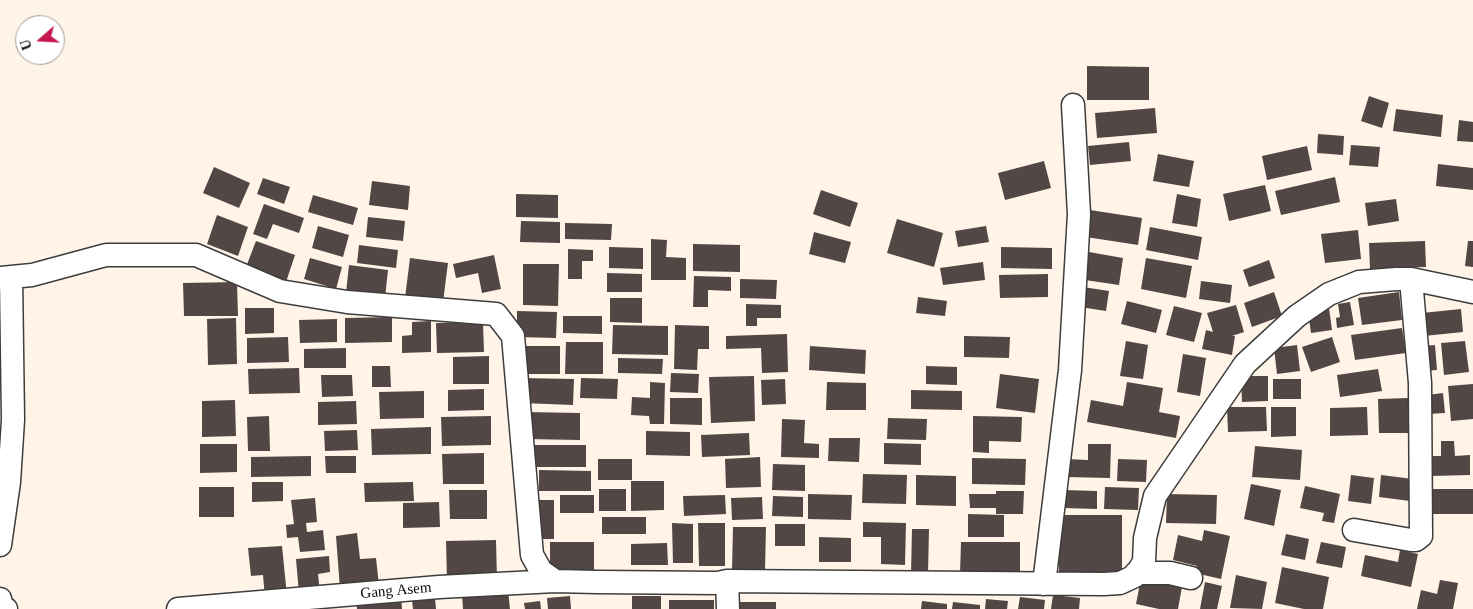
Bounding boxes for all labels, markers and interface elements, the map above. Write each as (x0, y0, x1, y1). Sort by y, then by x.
north arrow (15, 15, 65, 65)
text: U (18, 37, 35, 52)
street label: Gang Asem (360, 579, 432, 603)

